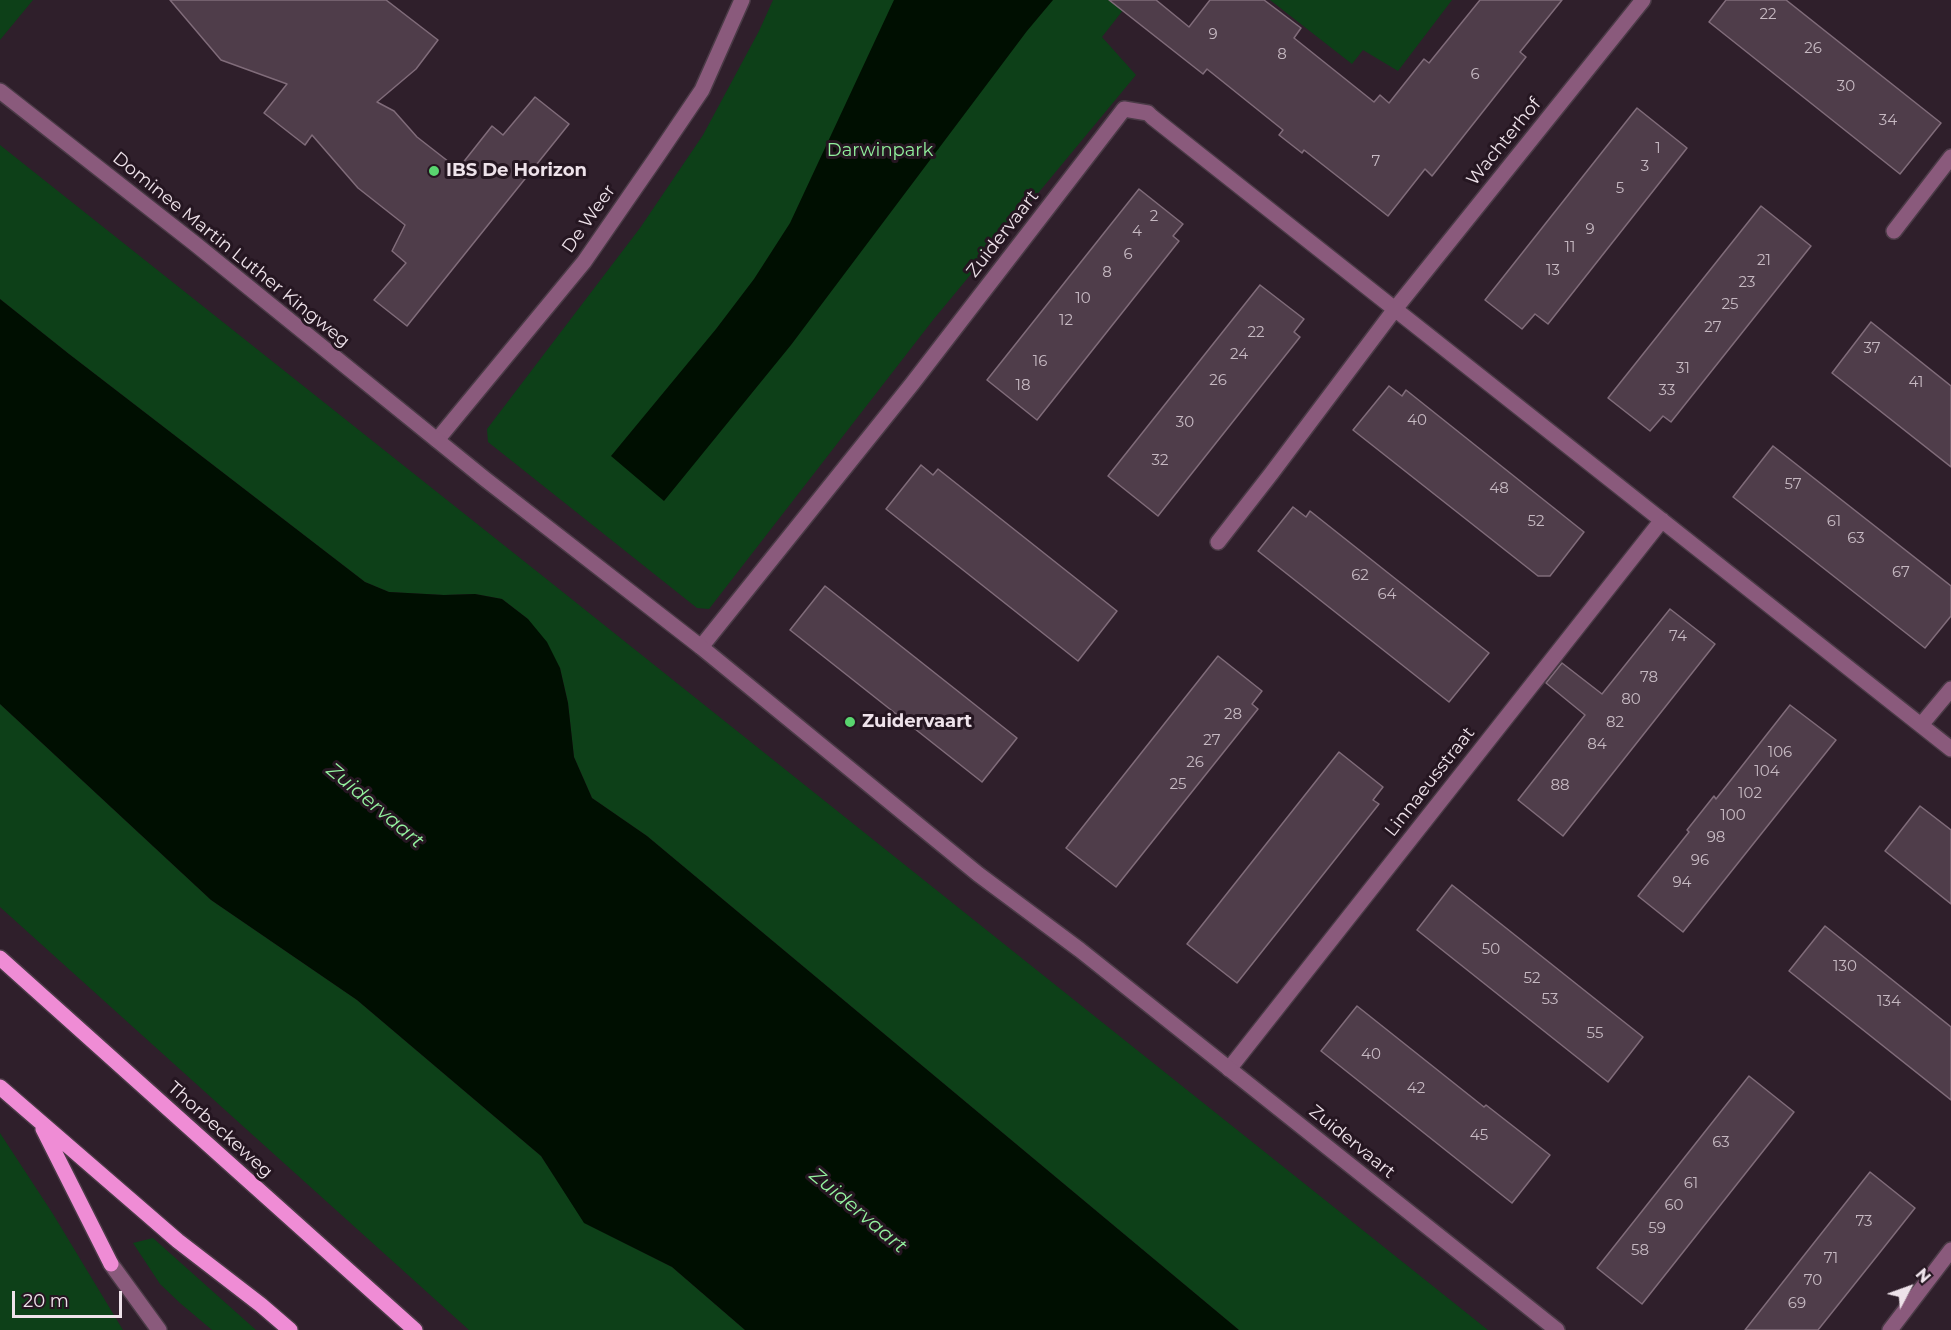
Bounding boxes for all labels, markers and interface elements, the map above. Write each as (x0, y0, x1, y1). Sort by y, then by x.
house number: 22 (1759, 6, 1777, 24)
house number: 9 (1208, 26, 1218, 44)
house number: 26 (1804, 40, 1822, 58)
house number: 8 (1277, 46, 1287, 64)
house number: 6 (1470, 66, 1480, 84)
house number: 30 (1837, 78, 1855, 96)
street label: Wachterhof (1462, 94, 1546, 190)
house number: 34 (1879, 112, 1897, 130)
park label: Darwinpark (827, 140, 933, 162)
house number: 1 (1655, 140, 1661, 158)
street label: Dominee Martin Luther Kingweg (108, 148, 354, 352)
house number: 7 (1372, 153, 1380, 171)
house number: 3 (1641, 158, 1649, 176)
place label: IBS De Horizon (446, 160, 587, 182)
marker: IBS De Horizon (427, 164, 441, 178)
house number: 5 (1616, 180, 1624, 198)
street label: De Weer (558, 181, 620, 257)
street label: Zuidervaart (962, 186, 1044, 282)
house number: 2 (1150, 208, 1158, 226)
house number: 9 (1585, 221, 1595, 239)
house number: 4 (1132, 223, 1142, 241)
house number: 11 (1565, 239, 1575, 257)
house number: 6 (1123, 246, 1133, 264)
house number: 21 (1757, 252, 1771, 270)
house number: 13 (1546, 262, 1560, 280)
house number: 8 (1102, 264, 1112, 282)
house number: 23 (1739, 274, 1755, 292)
house number: 10 (1075, 290, 1091, 308)
house number: 25 (1721, 296, 1739, 314)
house number: 12 (1059, 312, 1073, 330)
house number: 27 (1704, 319, 1722, 337)
house number: 22 (1247, 324, 1265, 342)
house number: 37 (1863, 340, 1881, 358)
house number: 24 (1230, 346, 1248, 364)
house number: 16 (1033, 353, 1047, 371)
house number: 31 (1676, 360, 1690, 378)
house number: 26 (1209, 372, 1227, 390)
house number: 41 (1909, 374, 1923, 392)
house number: 18 (1016, 377, 1030, 395)
house number: 33 (1659, 382, 1675, 400)
house number: 40 (1407, 412, 1427, 430)
house number: 30 (1176, 414, 1194, 432)
house number: 32 (1152, 452, 1168, 470)
house number: 57 (1784, 476, 1802, 494)
house number: 48 (1489, 480, 1509, 498)
house number: 52 (1528, 513, 1544, 531)
house number: 61 (1827, 513, 1841, 531)
house number: 63 (1847, 530, 1865, 548)
house number: 67 (1892, 564, 1910, 582)
house number: 62 (1351, 567, 1369, 585)
house number: 64 (1377, 586, 1397, 604)
house number: 74 (1669, 628, 1687, 646)
house number: 78 (1640, 669, 1658, 687)
house number: 80 (1621, 691, 1641, 709)
house number: 28 (1224, 706, 1242, 724)
place label: Zuidervaart (862, 711, 972, 733)
house number: 82 (1606, 714, 1624, 732)
marker: Zuidervaart (843, 715, 857, 729)
street label: Linnaeusstraat (1380, 723, 1480, 841)
house number: 27 (1203, 732, 1221, 750)
house number: 84 (1587, 736, 1607, 754)
house number: 106 (1768, 744, 1792, 762)
house number: 26 (1186, 754, 1204, 772)
water label: Zuidervaart (321, 758, 429, 854)
house number: 104 (1754, 763, 1780, 781)
house number: 25 (1169, 776, 1187, 794)
house number: 88 (1550, 777, 1570, 795)
house number: 102 (1738, 785, 1762, 803)
house number: 100 (1720, 807, 1746, 825)
house number: 98 (1707, 829, 1725, 847)
house number: 96 (1691, 852, 1709, 870)
house number: 94 (1672, 874, 1692, 892)
house number: 50 (1482, 941, 1500, 959)
house number: 130 (1833, 958, 1857, 976)
house number: 52 (1524, 970, 1540, 988)
house number: 53 (1542, 991, 1558, 1009)
house number: 134 (1877, 993, 1901, 1011)
house number: 55 (1587, 1025, 1603, 1043)
house number: 40 (1361, 1046, 1381, 1064)
street label: Thorbeckeweg (163, 1077, 277, 1183)
house number: 42 (1407, 1080, 1425, 1098)
street label: Zuidervaart (1305, 1101, 1399, 1183)
house number: 45 (1470, 1127, 1488, 1145)
house number: 63 (1712, 1134, 1730, 1152)
water label: Zuidervaart (804, 1163, 912, 1259)
house number: 61 (1684, 1175, 1698, 1193)
house number: 60 (1664, 1197, 1684, 1215)
house number: 73 (1855, 1213, 1873, 1231)
house number: 59 (1648, 1220, 1666, 1238)
house number: 58 (1631, 1242, 1649, 1260)
house number: 71 (1824, 1250, 1838, 1268)
north arrow (1879, 1258, 1939, 1318)
text: N (1912, 1265, 1934, 1287)
house number: 70 (1804, 1272, 1822, 1290)
scale bar (15, 1279, 124, 1317)
text: 20 m (23, 1290, 69, 1312)
house number: 69 (1788, 1295, 1806, 1313)

